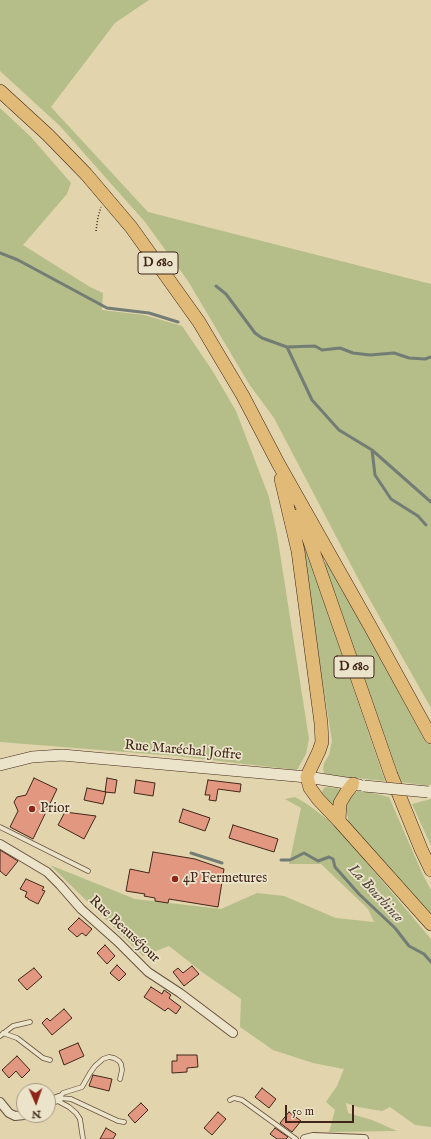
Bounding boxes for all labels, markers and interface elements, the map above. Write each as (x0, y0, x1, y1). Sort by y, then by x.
road number: D 680 (138, 252, 178, 274)
road number: D 680 (334, 656, 374, 678)
street label: Rue Maréchal Joffre (124, 738, 242, 764)
place label: Prior (40, 801, 70, 817)
marker: Prior (27, 804, 37, 814)
water label: La Bourbince (343, 861, 407, 927)
place label: 4P Fermetures (183, 871, 267, 887)
marker: 4P Fermetures (170, 874, 180, 884)
street label: Rue Beauséjour (85, 893, 163, 967)
north arrow (16, 1083, 56, 1123)
scale bar (287, 1097, 356, 1123)
text: 50 m (292, 1104, 314, 1119)
text: N (31, 1107, 41, 1121)

